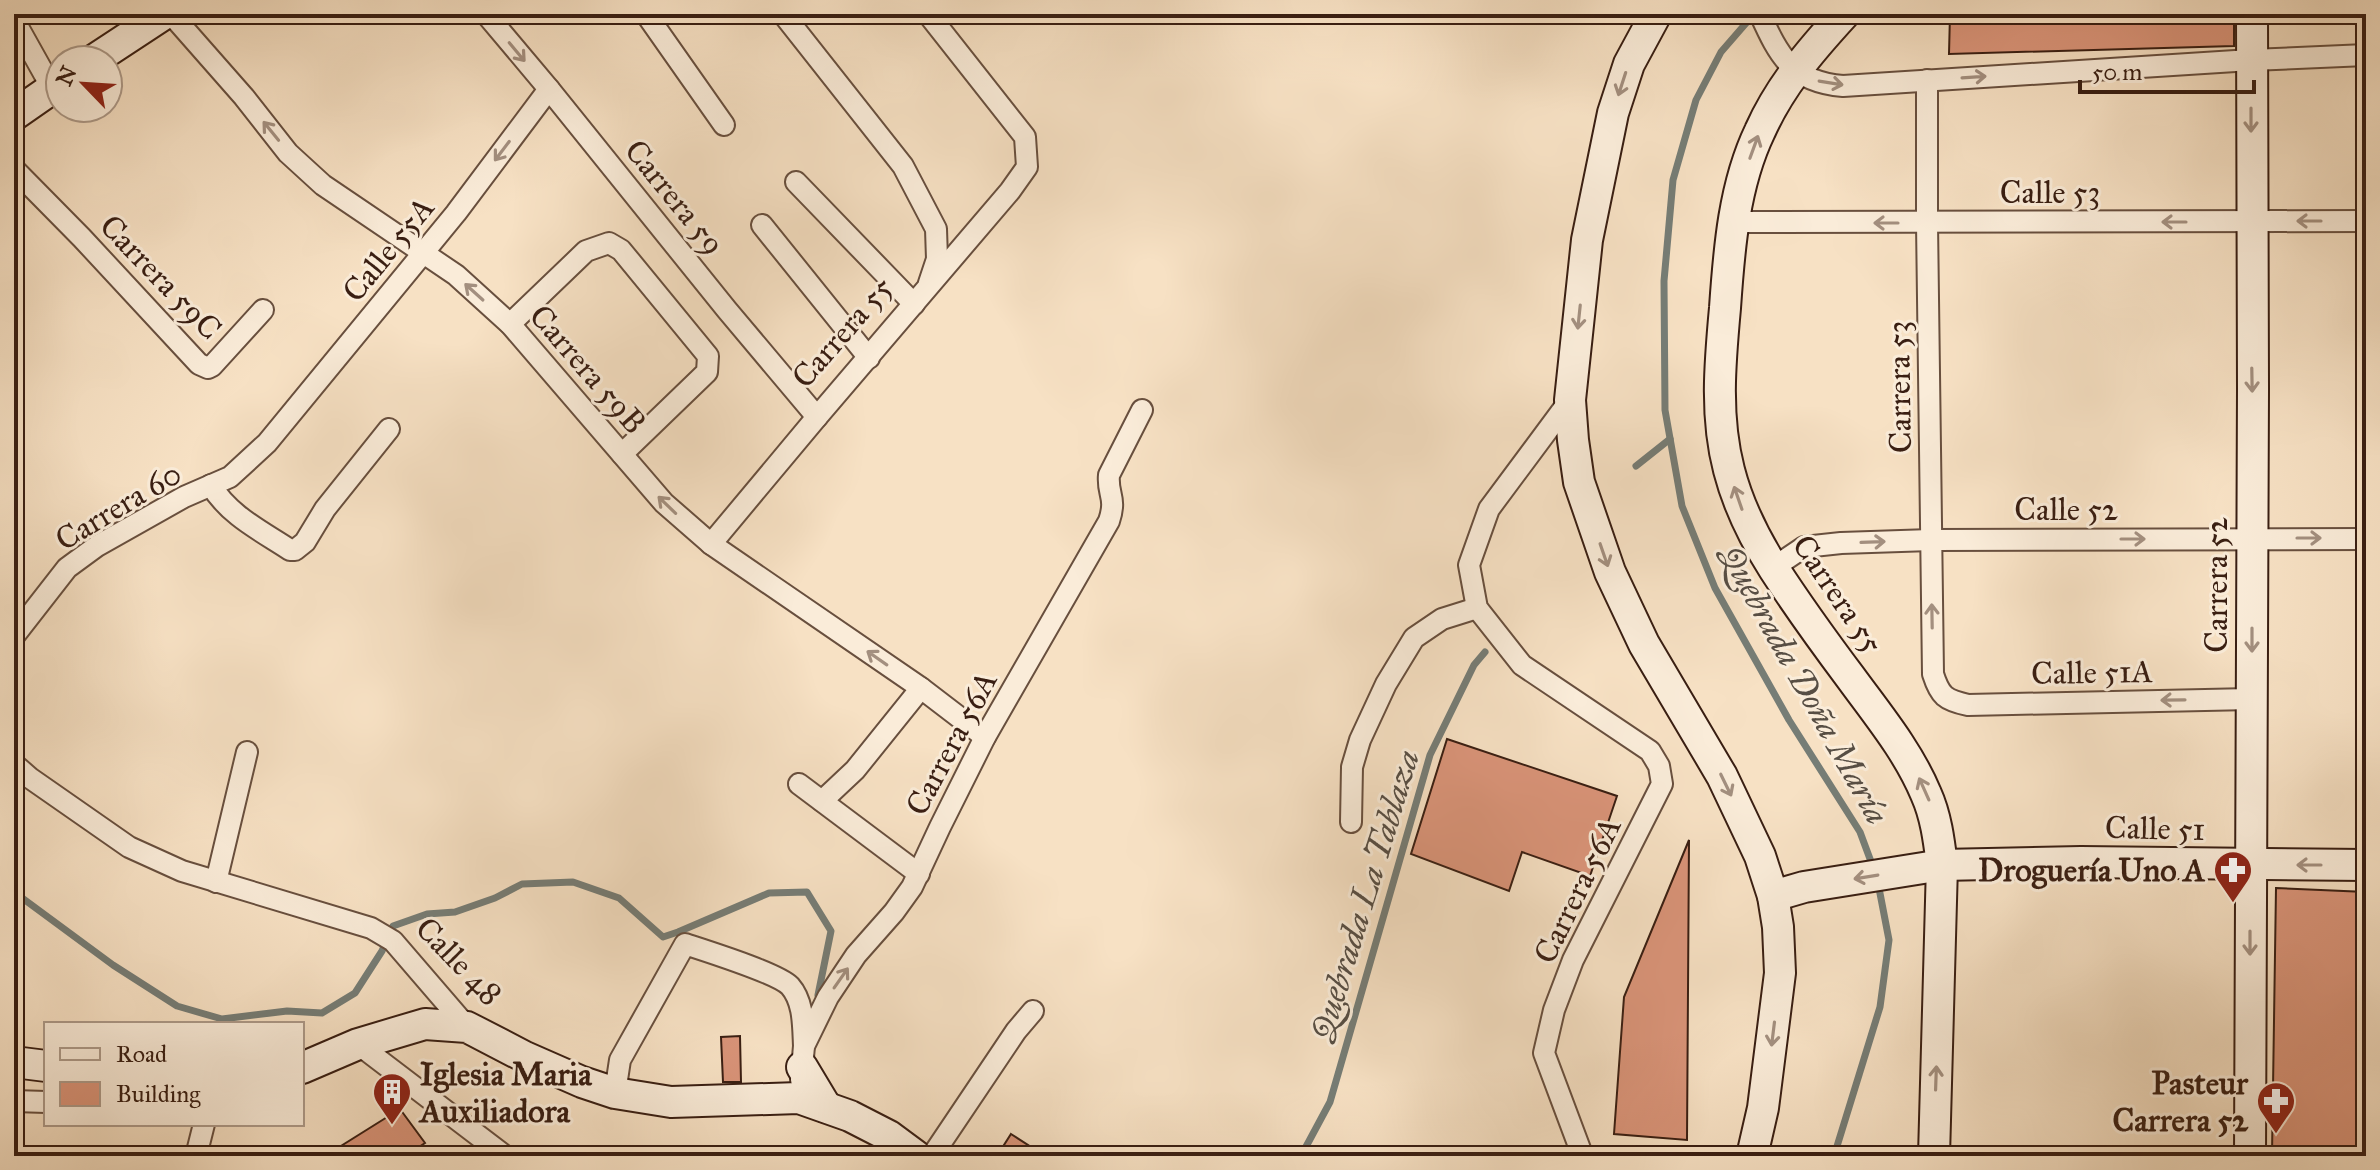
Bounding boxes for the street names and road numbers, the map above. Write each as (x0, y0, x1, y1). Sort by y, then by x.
street label: Carrera 59 (616, 132, 733, 263)
street label: Calle 53 (2000, 173, 2100, 212)
street label: Calle 55A (334, 188, 443, 310)
street label: Carrera 59C (91, 207, 230, 348)
street label: Carrera 55 (784, 269, 901, 396)
street label: Carrera 59B (521, 297, 654, 442)
street label: Carrera 53 (1879, 320, 1920, 454)
street label: Carrera 60 (48, 454, 188, 559)
street label: Calle 52 (2014, 490, 2118, 529)
street label: Carrera 52 (2197, 517, 2236, 653)
street label: Carrera 55 (1784, 528, 1891, 661)
street label: Calle 51A (2031, 652, 2154, 693)
street label: Carrera 56A (897, 664, 1006, 822)
street label: Calle 51 (2105, 808, 2205, 849)
street label: Carrera 56A (1525, 810, 1630, 970)
street label: Calle 48 (407, 909, 510, 1014)

